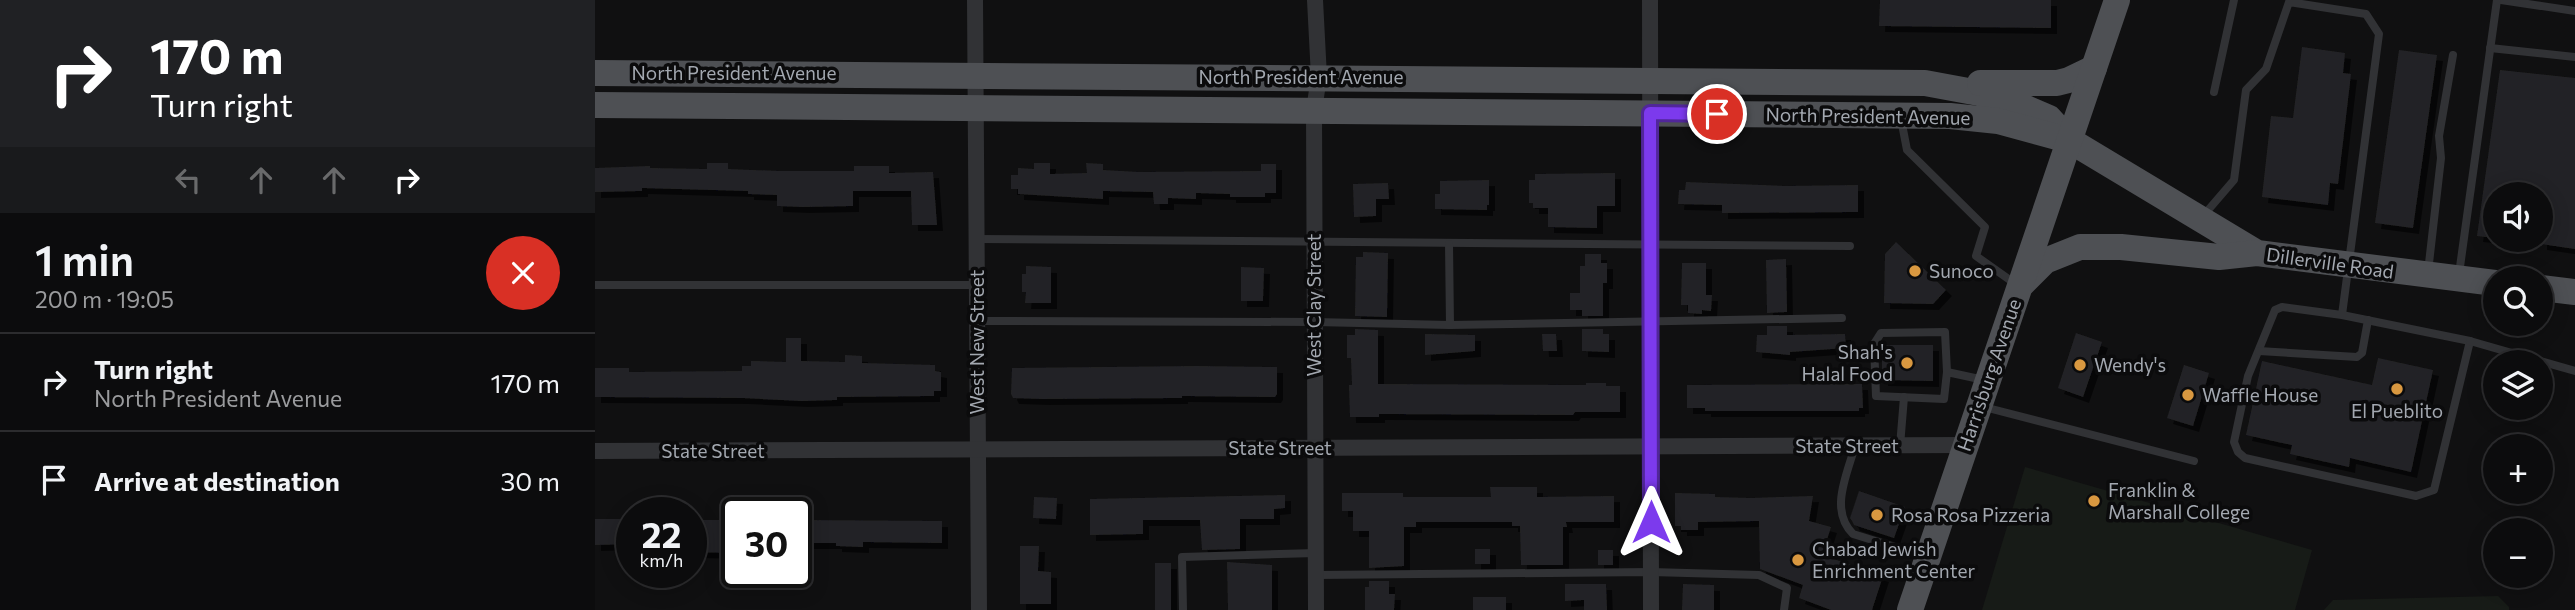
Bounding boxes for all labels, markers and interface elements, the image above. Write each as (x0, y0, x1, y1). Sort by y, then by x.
text: 170 m (150, 24, 283, 84)
icon: right (35, 28, 126, 119)
street label: North President Avenue (632, 61, 836, 84)
street label: North President Avenue (1199, 65, 1403, 88)
text: Turn right (150, 84, 293, 124)
pin (1687, 84, 1747, 144)
icon: arrive (1698, 95, 1736, 133)
street label: North President Avenue (1765, 102, 1971, 129)
icon: left (169, 161, 207, 199)
icon: ahead (242, 161, 280, 199)
icon: ahead (315, 161, 353, 199)
icon: right (388, 161, 426, 199)
map controls (2483, 182, 2553, 588)
button: sound (2483, 182, 2553, 252)
text: 1 min (35, 233, 134, 285)
street label: West Clay Street (1302, 233, 1325, 376)
button: close (486, 236, 560, 310)
street label: Dillerville Road (2265, 242, 2395, 283)
place label: Sunoco (1929, 259, 1994, 282)
marker: Sunoco (1907, 263, 1923, 279)
button: search (2483, 266, 2553, 336)
street label: West New Street (965, 269, 988, 414)
text: 200 m · 19:05 (35, 285, 174, 313)
street label: Harrisburg Avenue (1952, 296, 2025, 454)
place label: Shah's Halal Food (1801, 340, 1893, 385)
button: layers (2483, 350, 2553, 420)
text: Turn right (94, 353, 213, 384)
place label: Wendy's (2094, 353, 2166, 376)
marker: Shah's Halal Food (1899, 355, 1915, 371)
marker: Wendy's (2072, 357, 2088, 373)
icon: right (35, 363, 73, 401)
text: 170 m (491, 367, 560, 398)
marker: El Pueblito (2389, 381, 2405, 397)
place label: Waffle House (2202, 383, 2318, 406)
text: North President Avenue (94, 384, 342, 412)
marker: Waffle House (2180, 387, 2196, 403)
place label: El Pueblito (2351, 399, 2443, 422)
street label: State Street (1795, 434, 1899, 457)
button: + (2483, 434, 2553, 504)
street label: State Street (1228, 436, 1332, 459)
street label: State Street (661, 439, 765, 462)
icon: arrive (35, 461, 73, 499)
text: Arrive at destination (94, 465, 340, 496)
text: 30 m (501, 465, 560, 496)
place label: Franklin & Marshall College (2108, 478, 2250, 523)
position arrow (1614, 485, 1688, 559)
marker: Franklin & Marshall College (2086, 493, 2102, 509)
speed limit sign: 30 (721, 497, 812, 588)
place label: Rosa Rosa Pizzeria (1891, 503, 2050, 526)
marker: Rosa Rosa Pizzeria (1869, 507, 1885, 523)
text: 22 (642, 512, 681, 555)
button: − (2483, 518, 2553, 588)
place label: Chabad Jewish Enrichment Center (1812, 537, 1975, 582)
text: km/h (640, 549, 683, 571)
marker: Chabad Jewish Enrichment Center (1790, 552, 1806, 568)

